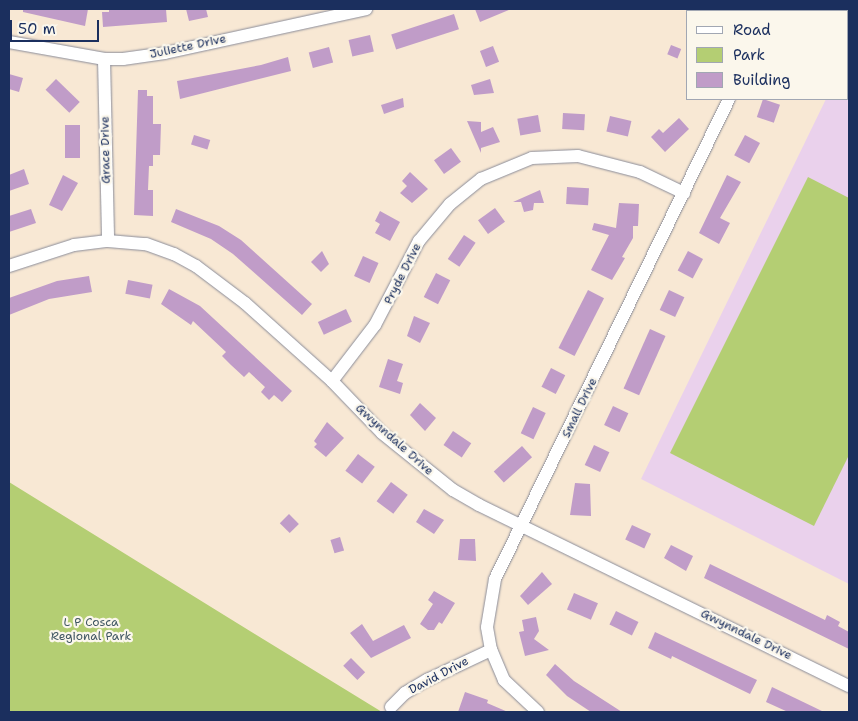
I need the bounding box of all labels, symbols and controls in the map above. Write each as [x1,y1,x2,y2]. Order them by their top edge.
scale bar [12,10,101,42]
legend [686,10,848,100]
text: 50 m [18,19,56,39]
text: Road [733,20,771,40]
street label: Juliette Drive [148,32,228,62]
text: Park [733,45,765,65]
text: Building [733,70,790,90]
street label: Grace Drive [98,116,114,184]
street label: Pryde Drive [381,241,425,307]
street label: Small Drive [559,376,601,440]
street label: Gwynndale Drive [352,401,436,479]
street label: Gwynndale Drive [698,607,794,663]
park label: L P Cosca Regional Park [51,616,131,644]
street label: David Drive [407,654,471,698]

